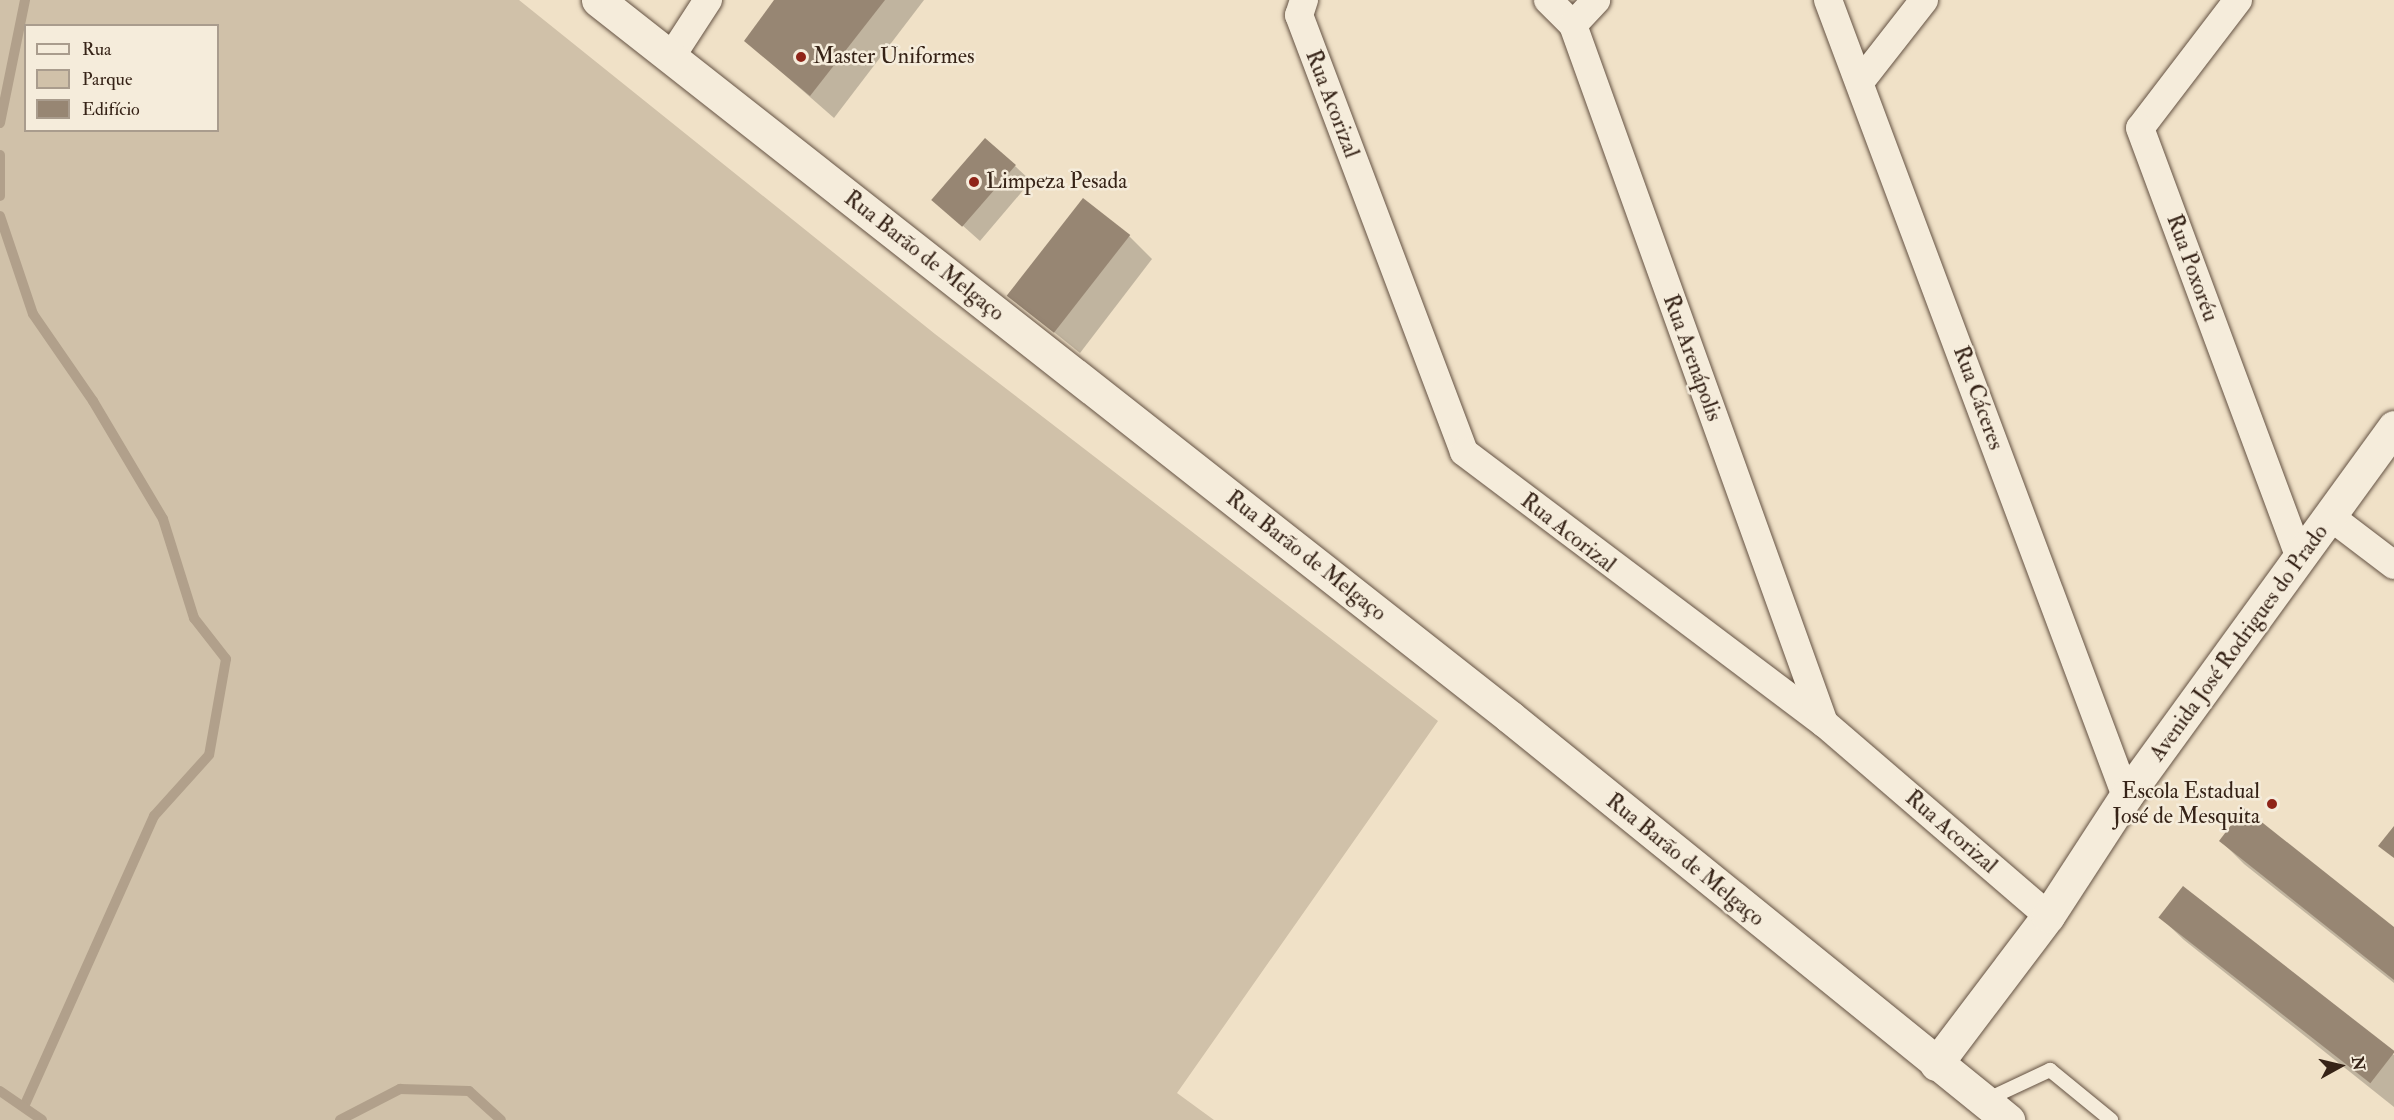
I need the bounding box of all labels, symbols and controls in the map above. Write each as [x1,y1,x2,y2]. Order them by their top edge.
legend [24,24,219,132]
text: Rua [82,38,111,61]
place label: Master Uniformes [813,44,975,70]
street label: Rua Acorizal [1299,46,1365,162]
marker: Master Uniformes [794,50,808,64]
text: Parque [82,68,132,91]
text: Edifício [82,98,140,121]
place label: Limpeza Pesada [986,169,1127,195]
marker: Limpeza Pesada [967,175,981,189]
street label: Rua Barão de Melgaço [839,185,1009,327]
street label: Rua Poxoréu [2160,211,2224,325]
street label: Rua Arenápolis [1657,291,1727,425]
street label: Rua Cáceres [1947,342,2009,454]
street label: Rua Barão de Melgaço [1221,485,1391,627]
street label: Rua Acorizal [1515,488,1621,578]
street label: Avenida José Rodrigues do Prado [2144,520,2334,766]
place label: Escola Estadual José de Mesquita [2112,778,2260,830]
street label: Rua Acorizal [1900,785,2002,879]
street label: Rua Barão de Melgaço [1600,788,1770,932]
marker: Escola Estadual José de Mesquita [2265,797,2279,811]
north arrow [2310,1036,2370,1096]
text: N [2347,1055,2369,1072]

